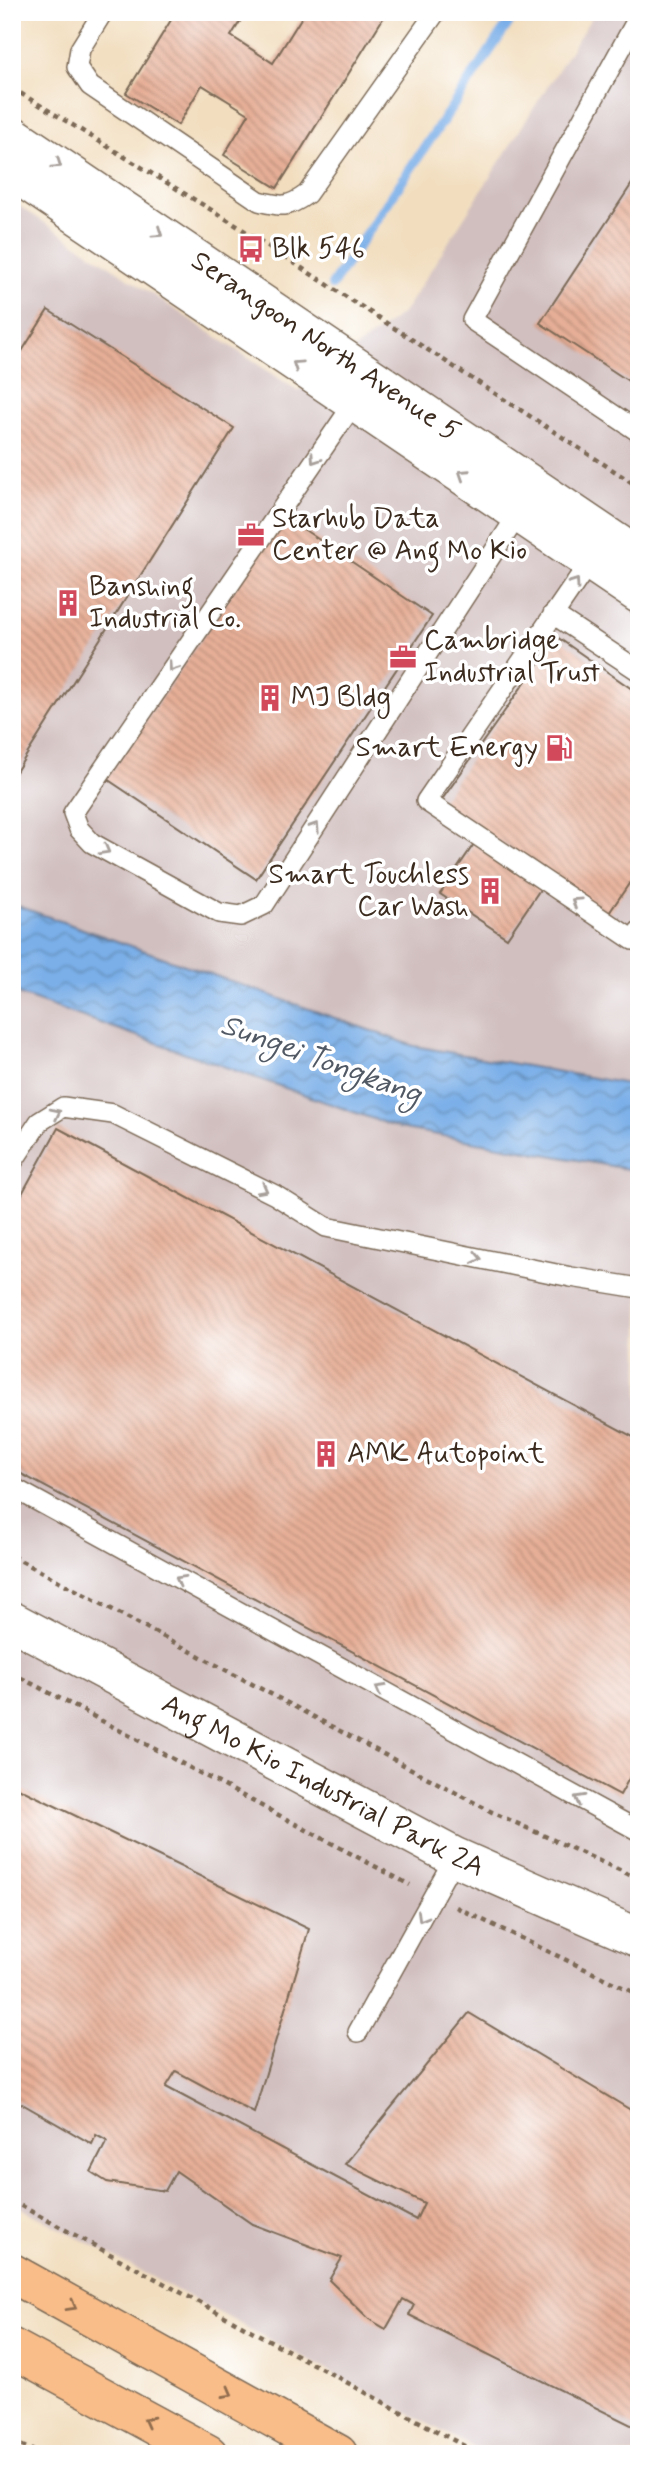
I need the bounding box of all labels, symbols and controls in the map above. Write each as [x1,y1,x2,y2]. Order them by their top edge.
one-way arrow [49,156,62,169]
one-way arrow [150,224,163,237]
place label: Blk 546 [272,231,365,268]
bus stop icon: Blk 546 [236,234,266,264]
street label: Serangoon North Avenue 5 [184,242,467,450]
one-way arrow [292,360,305,373]
one-way arrow [311,451,324,464]
one-way arrow [457,470,470,483]
place label: Starhub Data Center @ Ang Mo Kio [272,501,527,573]
office icon: Starhub Data Center @ Ang Mo Kio [236,520,266,550]
place label: Banshing Industrial Co. [89,569,241,638]
one-way arrow [567,578,579,591]
building icon: Banshing Industrial Co. [53,588,83,618]
place label: Cambridge Industrial Trust [424,623,601,692]
office icon: Cambridge Industrial Trust [388,642,418,672]
one-way arrow [169,659,181,672]
place label: MJ Bldg [291,680,391,719]
building icon: MJ Bldg [255,683,285,713]
place label: Smart Energy [355,730,538,767]
fuel station icon: Smart Energy [544,733,574,763]
one-way arrow [306,822,319,835]
one-way arrow [98,841,110,855]
place label: Smart Touchless Car Wash [269,857,469,926]
building icon: Smart Touchless Car Wash [475,876,505,906]
one-way arrow [571,898,584,910]
water label: Sungei Tongkang [214,1006,428,1118]
one-way arrow [48,1107,61,1121]
one-way arrow [256,1180,269,1194]
one-way arrow [471,1249,483,1264]
place label: AMK Autopoint [347,1436,545,1473]
building icon: AMK Autopoint [311,1439,341,1469]
one-way arrow [175,1574,187,1588]
one-way arrow [374,1684,387,1697]
street label: Ang Mo Kio Industrial Park 2A [155,1686,490,1886]
one-way arrow [574,1793,586,1807]
one-way arrow [417,1909,430,1922]
one-way arrow [64,2298,77,2311]
one-way arrow [220,2385,233,2398]
one-way arrow [142,2416,155,2429]

